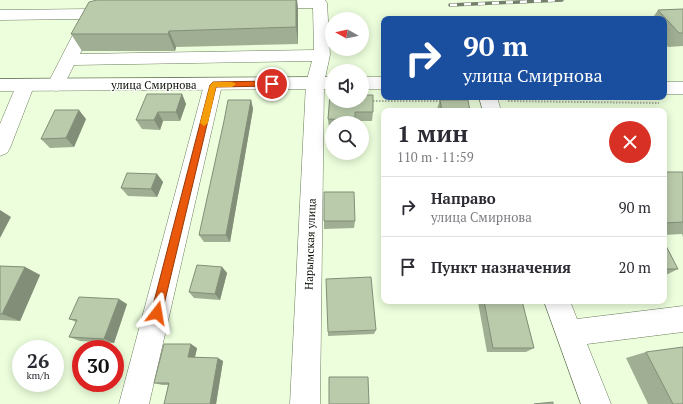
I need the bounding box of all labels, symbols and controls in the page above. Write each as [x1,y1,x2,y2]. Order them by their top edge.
north arrow [325,12,369,56]
map controls [325,12,369,160]
text: 90 m [463,27,528,64]
icon: right [397,32,449,84]
text: улица Смирнова [463,63,603,87]
button: sound [325,64,369,108]
pin [255,67,289,101]
icon: arrive [261,73,283,95]
street label: улица Смирнова [110,78,197,92]
button: search [325,116,369,160]
text: 1 мин [397,117,468,149]
button: close [609,121,651,163]
text: 110 m · 11:59 [397,148,474,166]
text: Направо [431,188,496,208]
icon: right [397,196,419,218]
text: 90 m [618,197,651,217]
street label: Нарымская улица [301,198,319,290]
text: улица Смирнова [431,208,532,226]
icon: arrive [397,256,419,278]
text: Пункт назначения [431,257,571,277]
text: 20 m [618,257,651,277]
position arrow [136,292,178,334]
speed limit sign: 30 [72,340,124,392]
text: 26 [27,347,49,374]
text: km/h [26,369,50,382]

